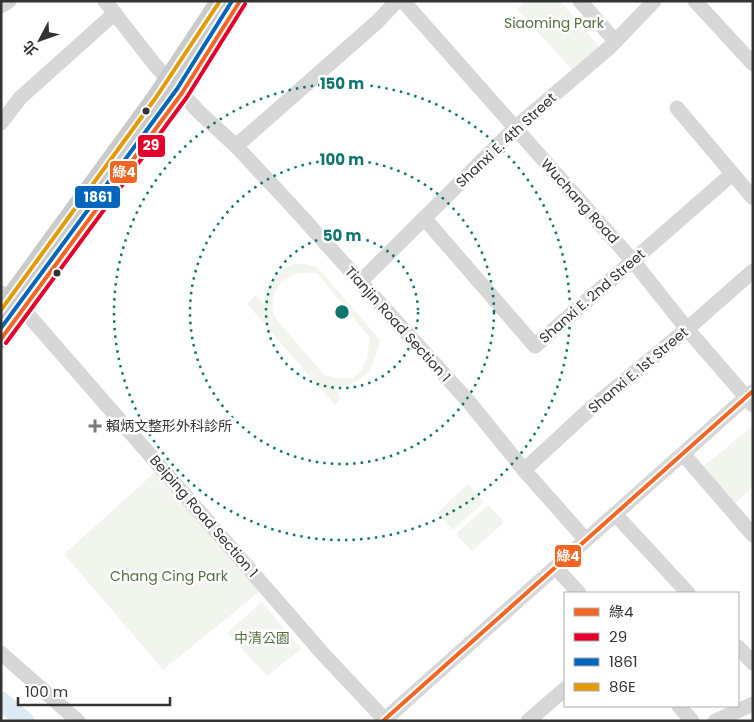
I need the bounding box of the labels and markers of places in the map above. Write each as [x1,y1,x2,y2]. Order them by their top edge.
unlabelled marker [141,106,151,116]
unlabelled marker [52,268,62,278]
centre of rings [333,303,351,321]
place label: 賴炳文整形外科診所 [106,416,232,436]
marker: 賴炳文整形外科診所 [88,419,102,433]

